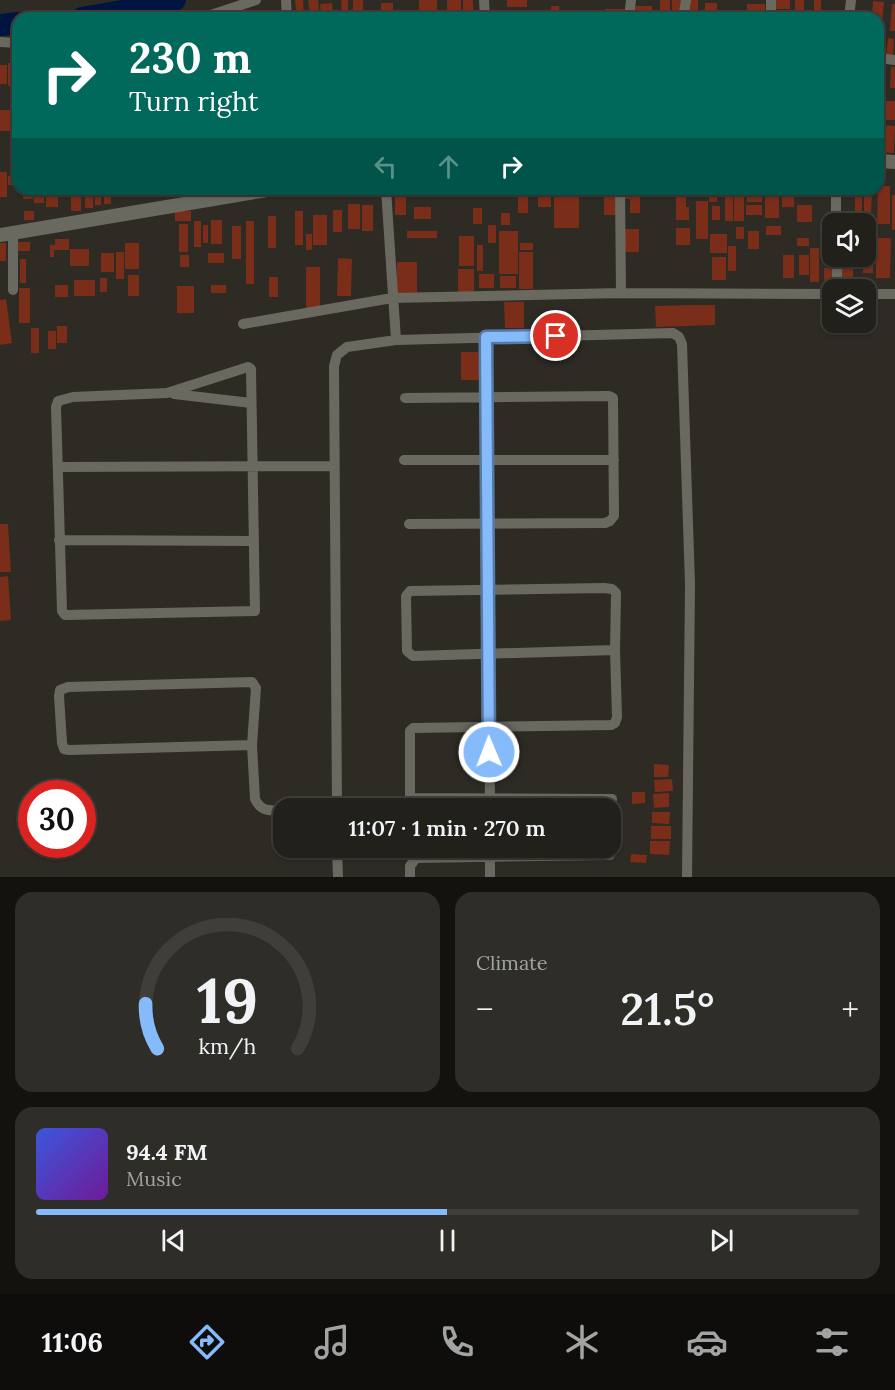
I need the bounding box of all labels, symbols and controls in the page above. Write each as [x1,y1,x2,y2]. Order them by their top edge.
text: 230 m [129,31,251,85]
icon: right [30,36,108,114]
text: Turn right [129,84,258,118]
icon: left [369,150,402,183]
icon: ahead [432,150,465,183]
icon: right [495,150,528,183]
map controls [822,213,876,333]
button: sound [822,213,876,267]
button: layers [822,279,876,333]
pin [530,310,581,361]
icon: arrive [539,319,572,352]
position arrow [457,720,521,784]
speed limit sign: 30 [18,780,96,858]
text: 11:07 · 1 min · 270 m [348,814,546,842]
text: Climate [476,950,548,975]
text: 19 [197,960,258,1040]
text: 21.5° [620,980,715,1037]
text: − [476,988,494,1030]
text: + [842,988,859,1030]
text: km/h [199,1032,257,1060]
text: 94.4 FM [126,1138,208,1166]
text: Music [126,1166,182,1191]
icon: previous [157,1224,190,1257]
icon: pause [431,1224,464,1257]
icon: next [705,1224,738,1257]
icon: directions [186,1321,228,1363]
icon: music [311,1321,353,1363]
icon: phone [436,1321,478,1363]
icon: climate [561,1321,603,1363]
icon: car [686,1321,728,1363]
icon: filters [811,1321,853,1363]
text: 11:06 [42,1325,103,1359]

